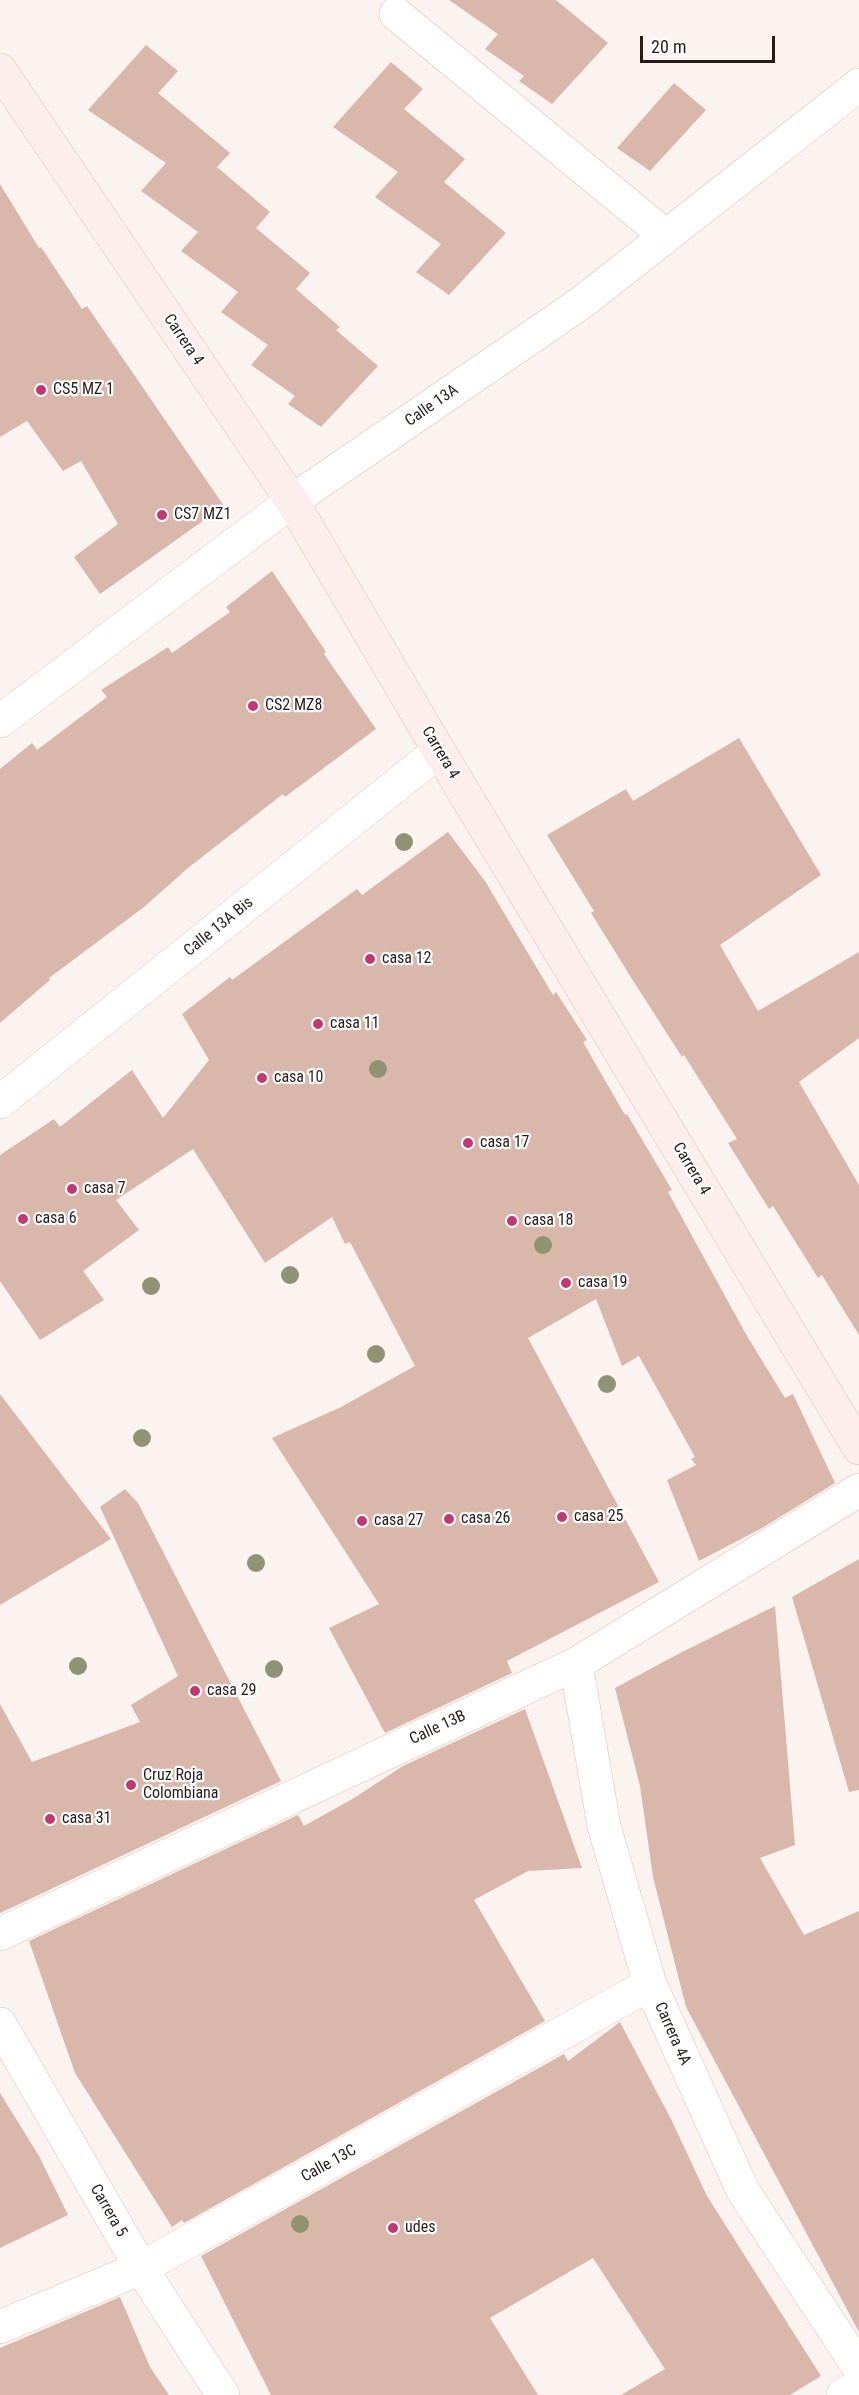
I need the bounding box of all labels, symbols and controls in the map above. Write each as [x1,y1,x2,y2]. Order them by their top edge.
scale bar [643,24,778,62]
text: 20 m [651,36,686,57]
street label: Carrera 4 [159,311,207,369]
place label: CS5 MZ 1 [53,380,114,400]
street label: Calle 13A [402,381,462,431]
marker: CS5 MZ 1 [34,383,48,397]
place label: CS7 MZ1 [174,505,231,525]
marker: CS7 MZ1 [155,508,169,522]
place label: CS2 MZ8 [265,696,322,716]
marker: CS2 MZ8 [246,699,260,713]
street label: Carrera 4 [417,723,463,783]
street label: Calle 13A Bis [180,893,258,961]
place label: casa 12 [382,949,431,969]
marker: casa 12 [363,952,377,966]
place label: casa 11 [330,1014,379,1034]
marker: casa 11 [311,1017,325,1031]
place label: casa 10 [274,1068,323,1088]
marker: casa 10 [255,1071,269,1085]
place label: casa 17 [480,1133,529,1153]
marker: casa 17 [461,1136,475,1150]
street label: Carrera 4 [668,1139,714,1199]
place label: casa 7 [84,1179,126,1199]
marker: casa 7 [65,1182,79,1196]
place label: casa 6 [35,1209,77,1229]
place label: casa 18 [524,1211,573,1231]
marker: casa 6 [16,1212,30,1226]
marker: casa 18 [505,1214,519,1228]
place label: casa 19 [578,1273,627,1293]
marker: casa 19 [559,1276,573,1290]
place label: casa 25 [574,1507,623,1527]
place label: casa 26 [461,1509,510,1529]
marker: casa 25 [555,1510,569,1524]
place label: casa 27 [374,1511,423,1531]
marker: casa 26 [442,1512,456,1526]
marker: casa 27 [355,1514,369,1528]
place label: casa 29 [207,1681,256,1701]
marker: casa 29 [188,1684,202,1698]
street label: Calle 13B [407,1707,469,1749]
place label: Cruz Roja Colombiana [143,1766,218,1804]
marker: Cruz Roja Colombiana [124,1778,138,1792]
place label: casa 31 [62,1809,111,1829]
marker: casa 31 [43,1812,57,1826]
street label: Carrera 4A [650,2000,694,2068]
street label: Calle 13C [298,2141,360,2187]
street label: Carrera 5 [85,2181,131,2241]
place label: udes [405,2218,435,2238]
marker: udes [386,2221,400,2235]

